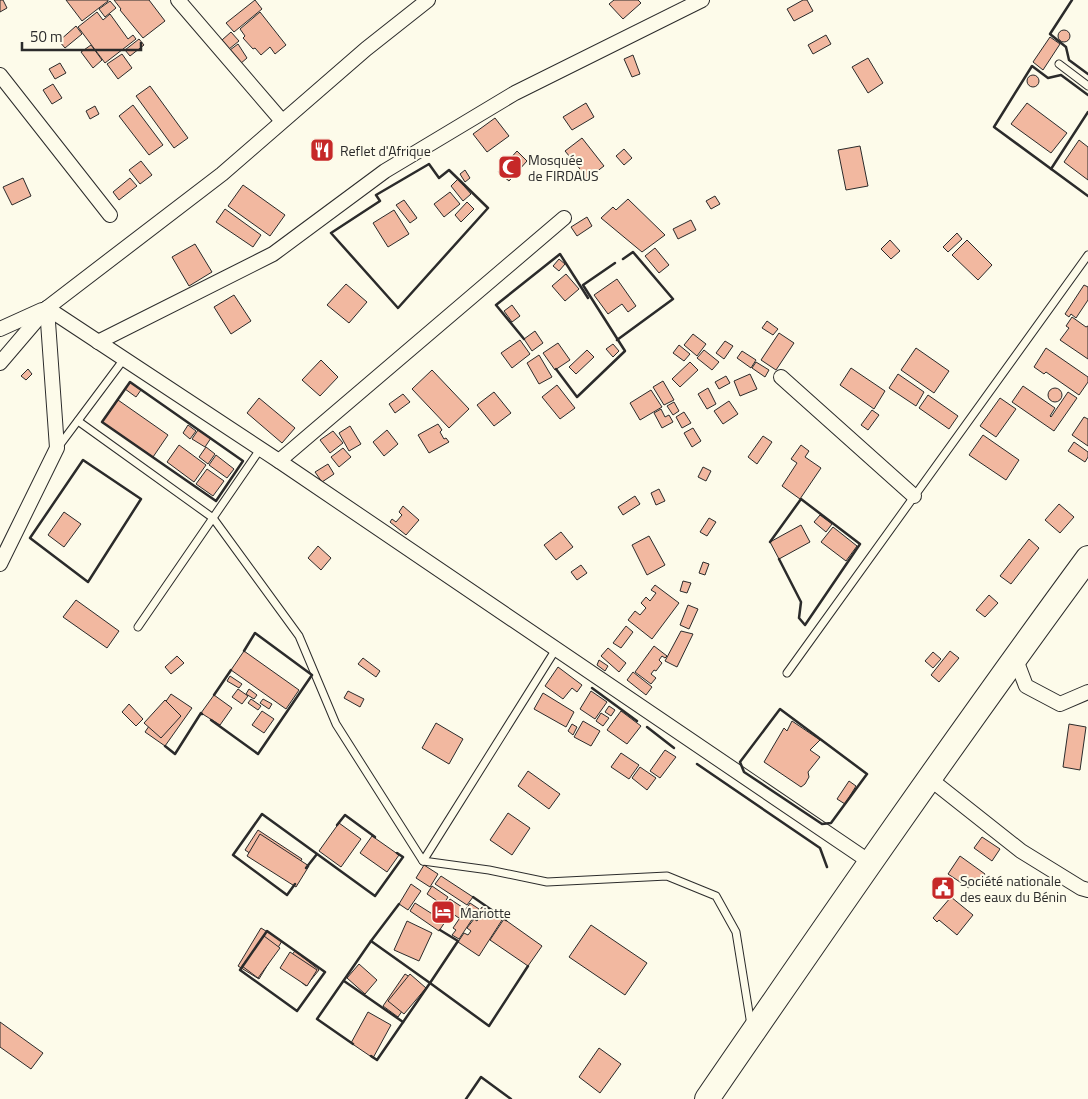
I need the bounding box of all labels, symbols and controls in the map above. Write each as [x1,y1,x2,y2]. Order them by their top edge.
scale bar [22,20,141,52]
text: 50 m [30,25,63,48]
restaurant icon: Reflet d'Afrique [309,137,335,163]
place label: Reflet d'Afrique [340,140,431,161]
place label: Mosquée de FIRDAUS [528,149,599,186]
mosque icon: Mosquée de FIRDAUS [497,154,523,180]
place label: Société nationale des eaux du Bénin [960,870,1067,907]
public building icon: Société nationale des eaux du Bénin [930,875,956,901]
hotel icon: Mariotte [430,899,456,925]
place label: Mariotte [460,902,511,923]

